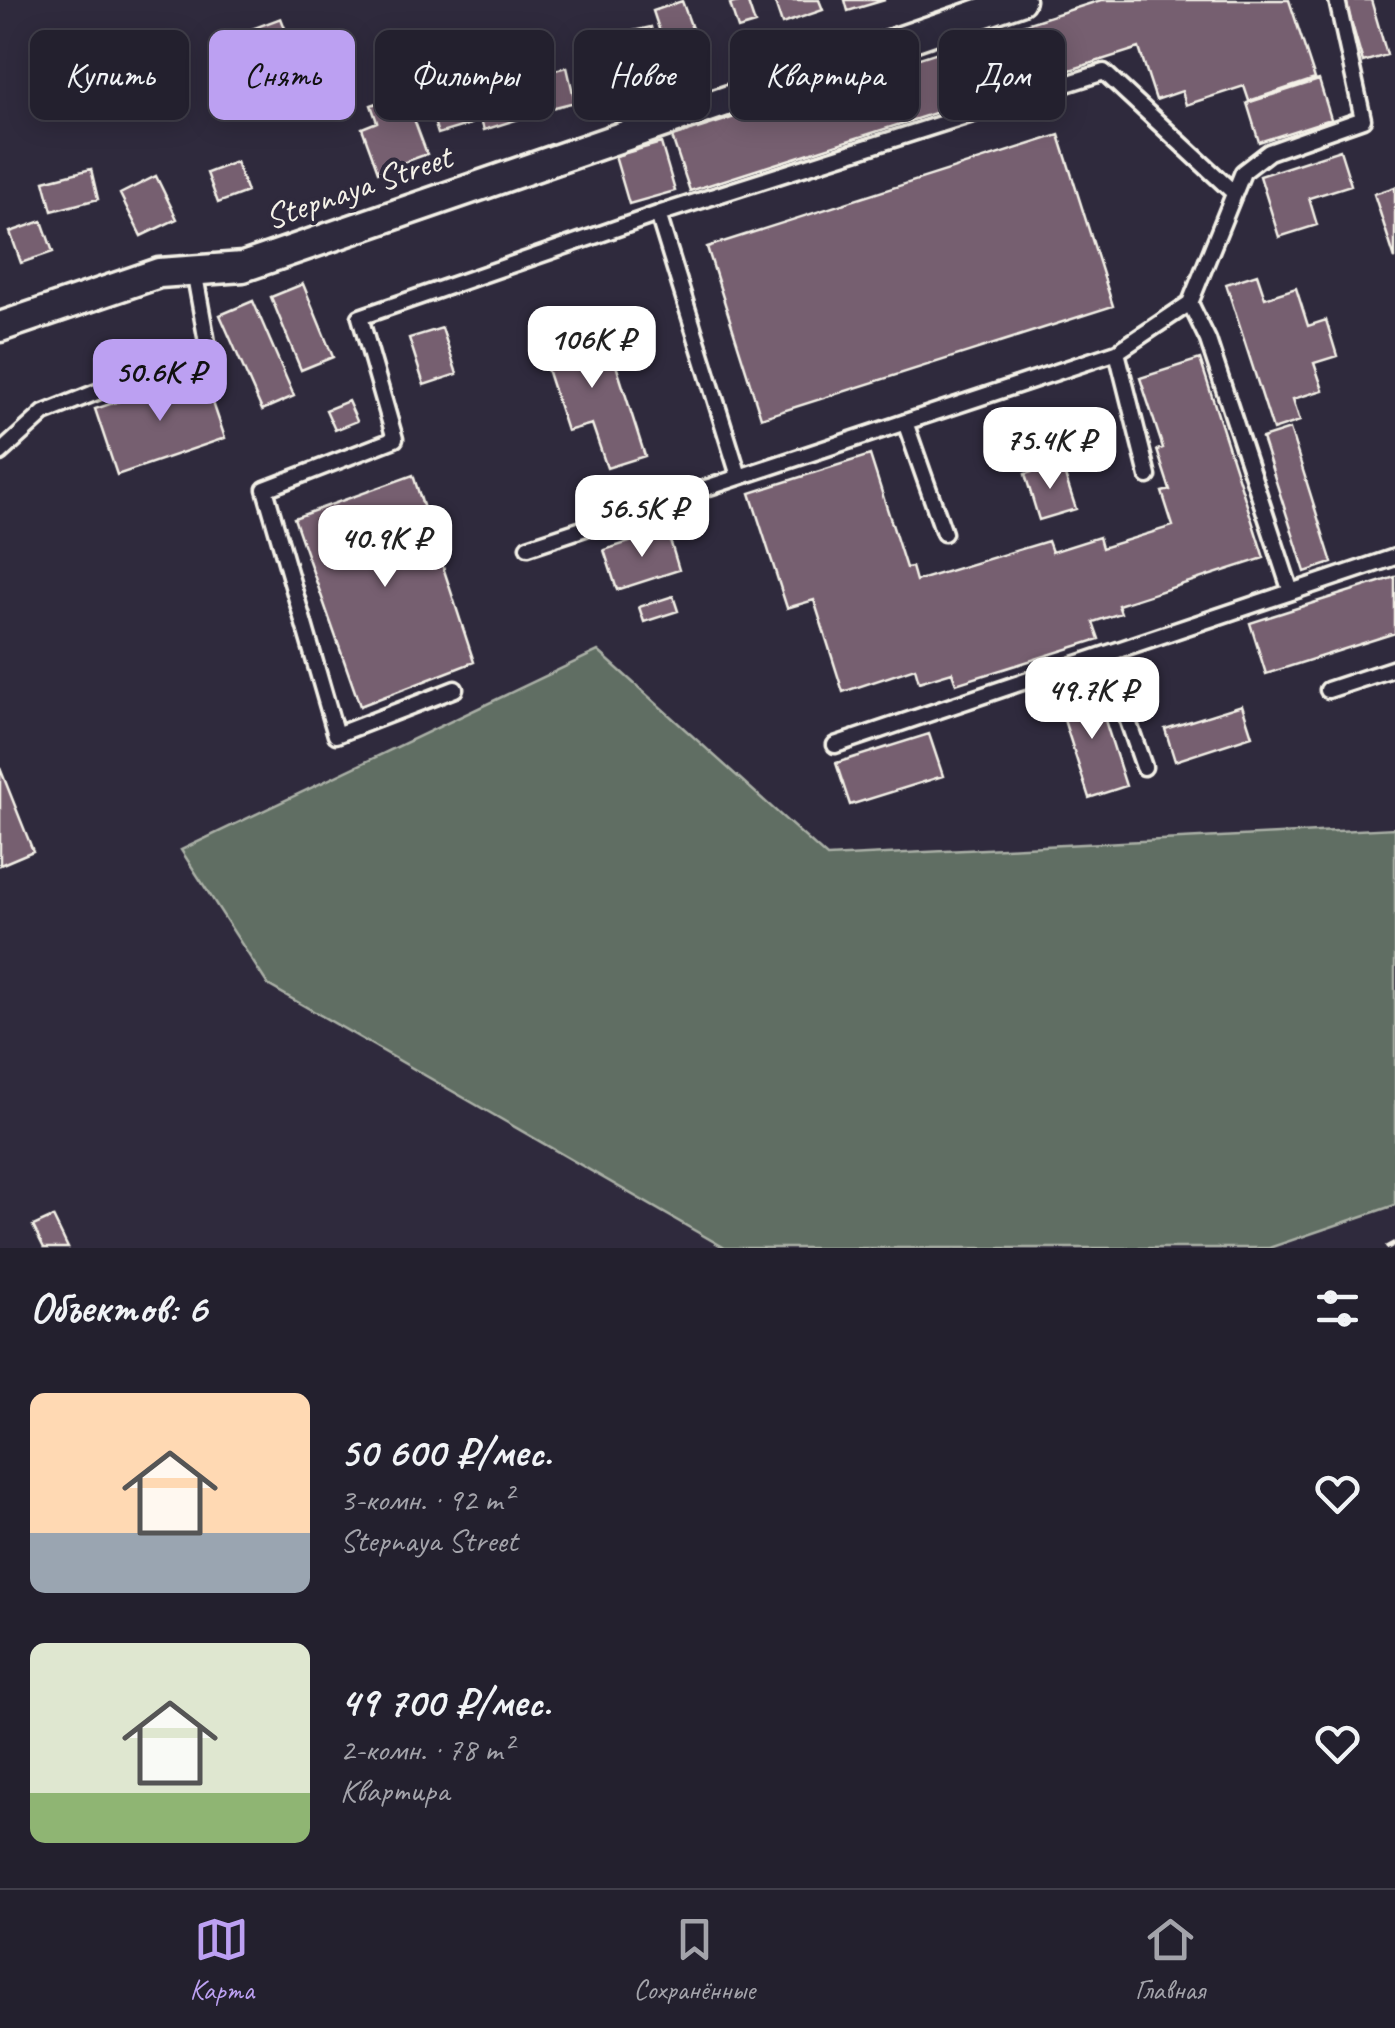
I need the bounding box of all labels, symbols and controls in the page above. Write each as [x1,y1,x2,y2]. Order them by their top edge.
chip: Купить [30,30,189,120]
chip: Снять [209,30,355,120]
chip: Фильтры [375,30,554,120]
chip: Новое [574,30,710,120]
chip: Квартира [730,30,919,120]
chip: Дом [939,30,1065,120]
street label: Stepnaya Street [259,133,460,240]
pin: 106K ₽ [511,306,673,391]
text: 106K ₽ [550,318,634,359]
pin: 50.6K ₽ [68,339,252,424]
text: 50.6K ₽ [115,351,205,392]
pin: 75.4K ₽ [958,407,1142,492]
text: 75.4K ₽ [1005,419,1095,460]
pin: 56.5K ₽ [550,475,734,560]
text: 56.5K ₽ [597,487,687,528]
pin: 40.9K ₽ [293,505,477,590]
text: 40.9K ₽ [340,517,430,558]
pin: 49.7K ₽ [1000,657,1184,742]
text: 49.7K ₽ [1047,669,1137,710]
icon: filters [1310,1281,1365,1336]
text: Объектов: 6 [30,1282,207,1335]
text: 50 600 ₽/мес. [340,1426,552,1479]
icon: home [110,1433,230,1553]
icon: heart [1310,1466,1365,1521]
text: 3-комн. · 92 m² [340,1479,512,1520]
text: Stepnaya Street [340,1520,517,1561]
text: 49 700 ₽/мес. [340,1676,551,1729]
icon: home [110,1683,230,1803]
icon: heart [1310,1716,1365,1771]
text: 2-комн. · 78 m² [340,1729,512,1770]
text: Квартира [340,1770,449,1811]
tab: Карта [190,1912,254,2007]
tab: Сохранённые [634,1912,755,2007]
tab: Главная [1135,1912,1205,2007]

